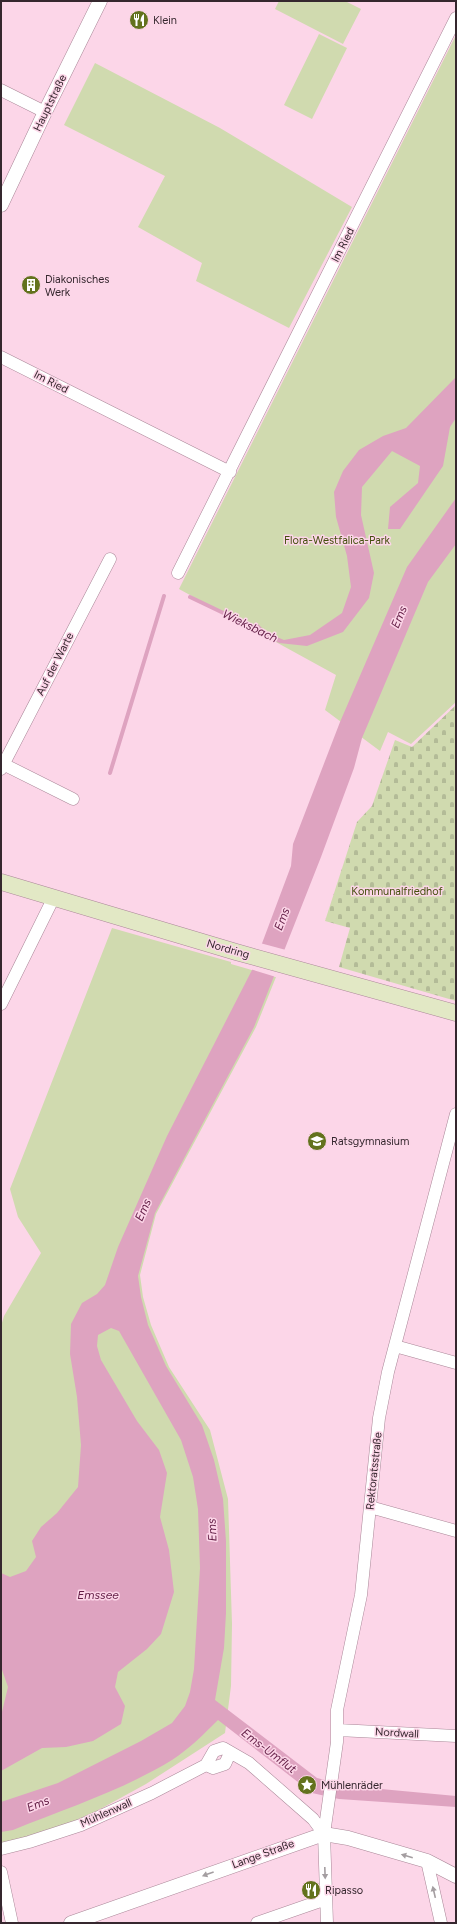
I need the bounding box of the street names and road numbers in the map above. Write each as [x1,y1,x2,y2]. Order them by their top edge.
street label: Hauptstraße [31,73,69,133]
street label: Im Ried [329,226,357,264]
street label: Im Ried [32,368,70,396]
street label: Auf der Warte [34,630,76,698]
street label: Nordring [205,937,251,961]
street label: Rektoratsstraße [363,1431,385,1511]
street label: Nordwall [375,1725,419,1741]
street label: Mühlenwall [78,1796,134,1830]
street label: Lange Straße [230,1837,296,1871]

